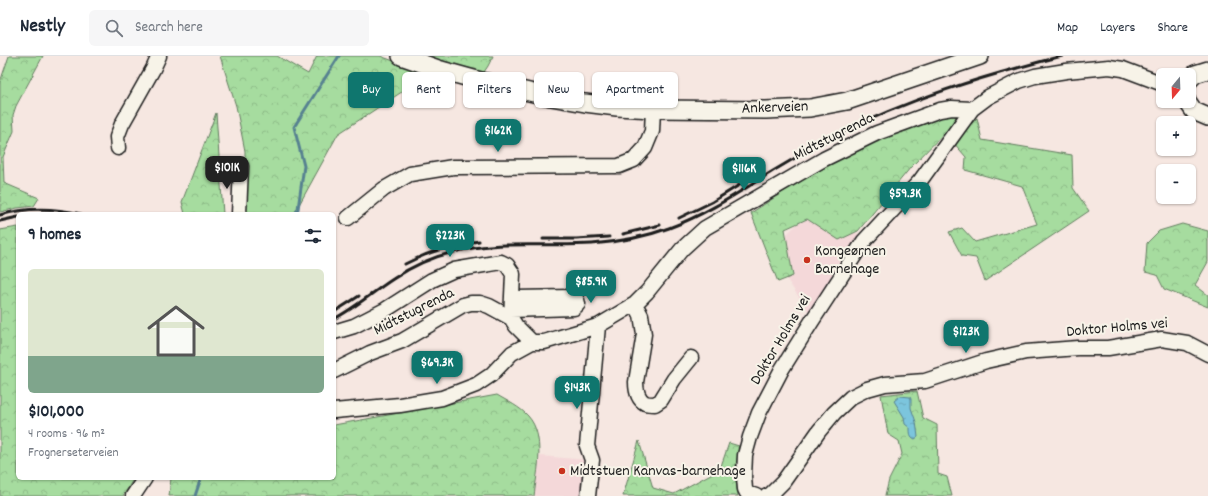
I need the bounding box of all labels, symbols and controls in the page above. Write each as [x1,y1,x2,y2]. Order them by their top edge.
search box [89,10,369,46]
text: Nestly [20,14,65,41]
icon: search [103,17,125,39]
text: Search here [135,17,203,39]
text: Map [1057,18,1078,38]
text: Layers [1100,18,1135,38]
text: Share [1157,18,1188,38]
north arrow [1156,68,1196,108]
map controls [1156,68,1196,204]
chip: Buy [348,72,394,108]
chip: Rent [402,72,455,108]
chip: Filters [463,72,526,108]
chip: New [534,72,584,108]
chip: Apartment [592,72,678,108]
street label: Ankerveien [741,95,809,121]
street label: Midtstugrenda [790,107,879,167]
button: + [1156,116,1196,156]
pin: $162K [470,119,526,153]
text: $162K [484,122,512,141]
pin: $101K [199,156,255,190]
pin: $116K [716,157,772,191]
text: $101K [214,159,240,178]
text: $116K [732,160,756,179]
button: − [1156,164,1196,204]
pin: $59.3K [872,182,938,216]
text: $59.3K [889,185,921,204]
text: 9 homes [28,224,81,248]
pin: $223K [422,224,478,258]
icon: filters [302,225,324,247]
text: $223K [435,227,465,246]
place label: Kongeørnen Barnehage [815,240,886,281]
marker: Kongeørnen Barnehage [802,255,812,265]
pin: $85.9K [558,270,624,304]
text: $85.9K [575,273,607,292]
street label: Midtstugrenda [370,282,459,342]
street label: Doktor Holms vei [745,290,817,390]
icon: home [140,295,212,367]
street label: Doktor Holms vei [1065,312,1169,344]
pin: $123K [938,320,994,354]
text: $123K [953,323,979,342]
pin: $69.3K [404,351,470,385]
text: $69.3K [421,354,453,373]
pin: $143K [549,376,605,410]
text: $143K [564,379,590,398]
text: $101,000 [28,401,84,425]
text: 4 rooms · 96 m² [28,425,105,444]
text: Frognerseterveien [28,444,118,463]
place label: Midtstuen Kanvas-barnehage [570,460,746,483]
marker: Midtstuen Kanvas-barnehage [557,466,567,476]

